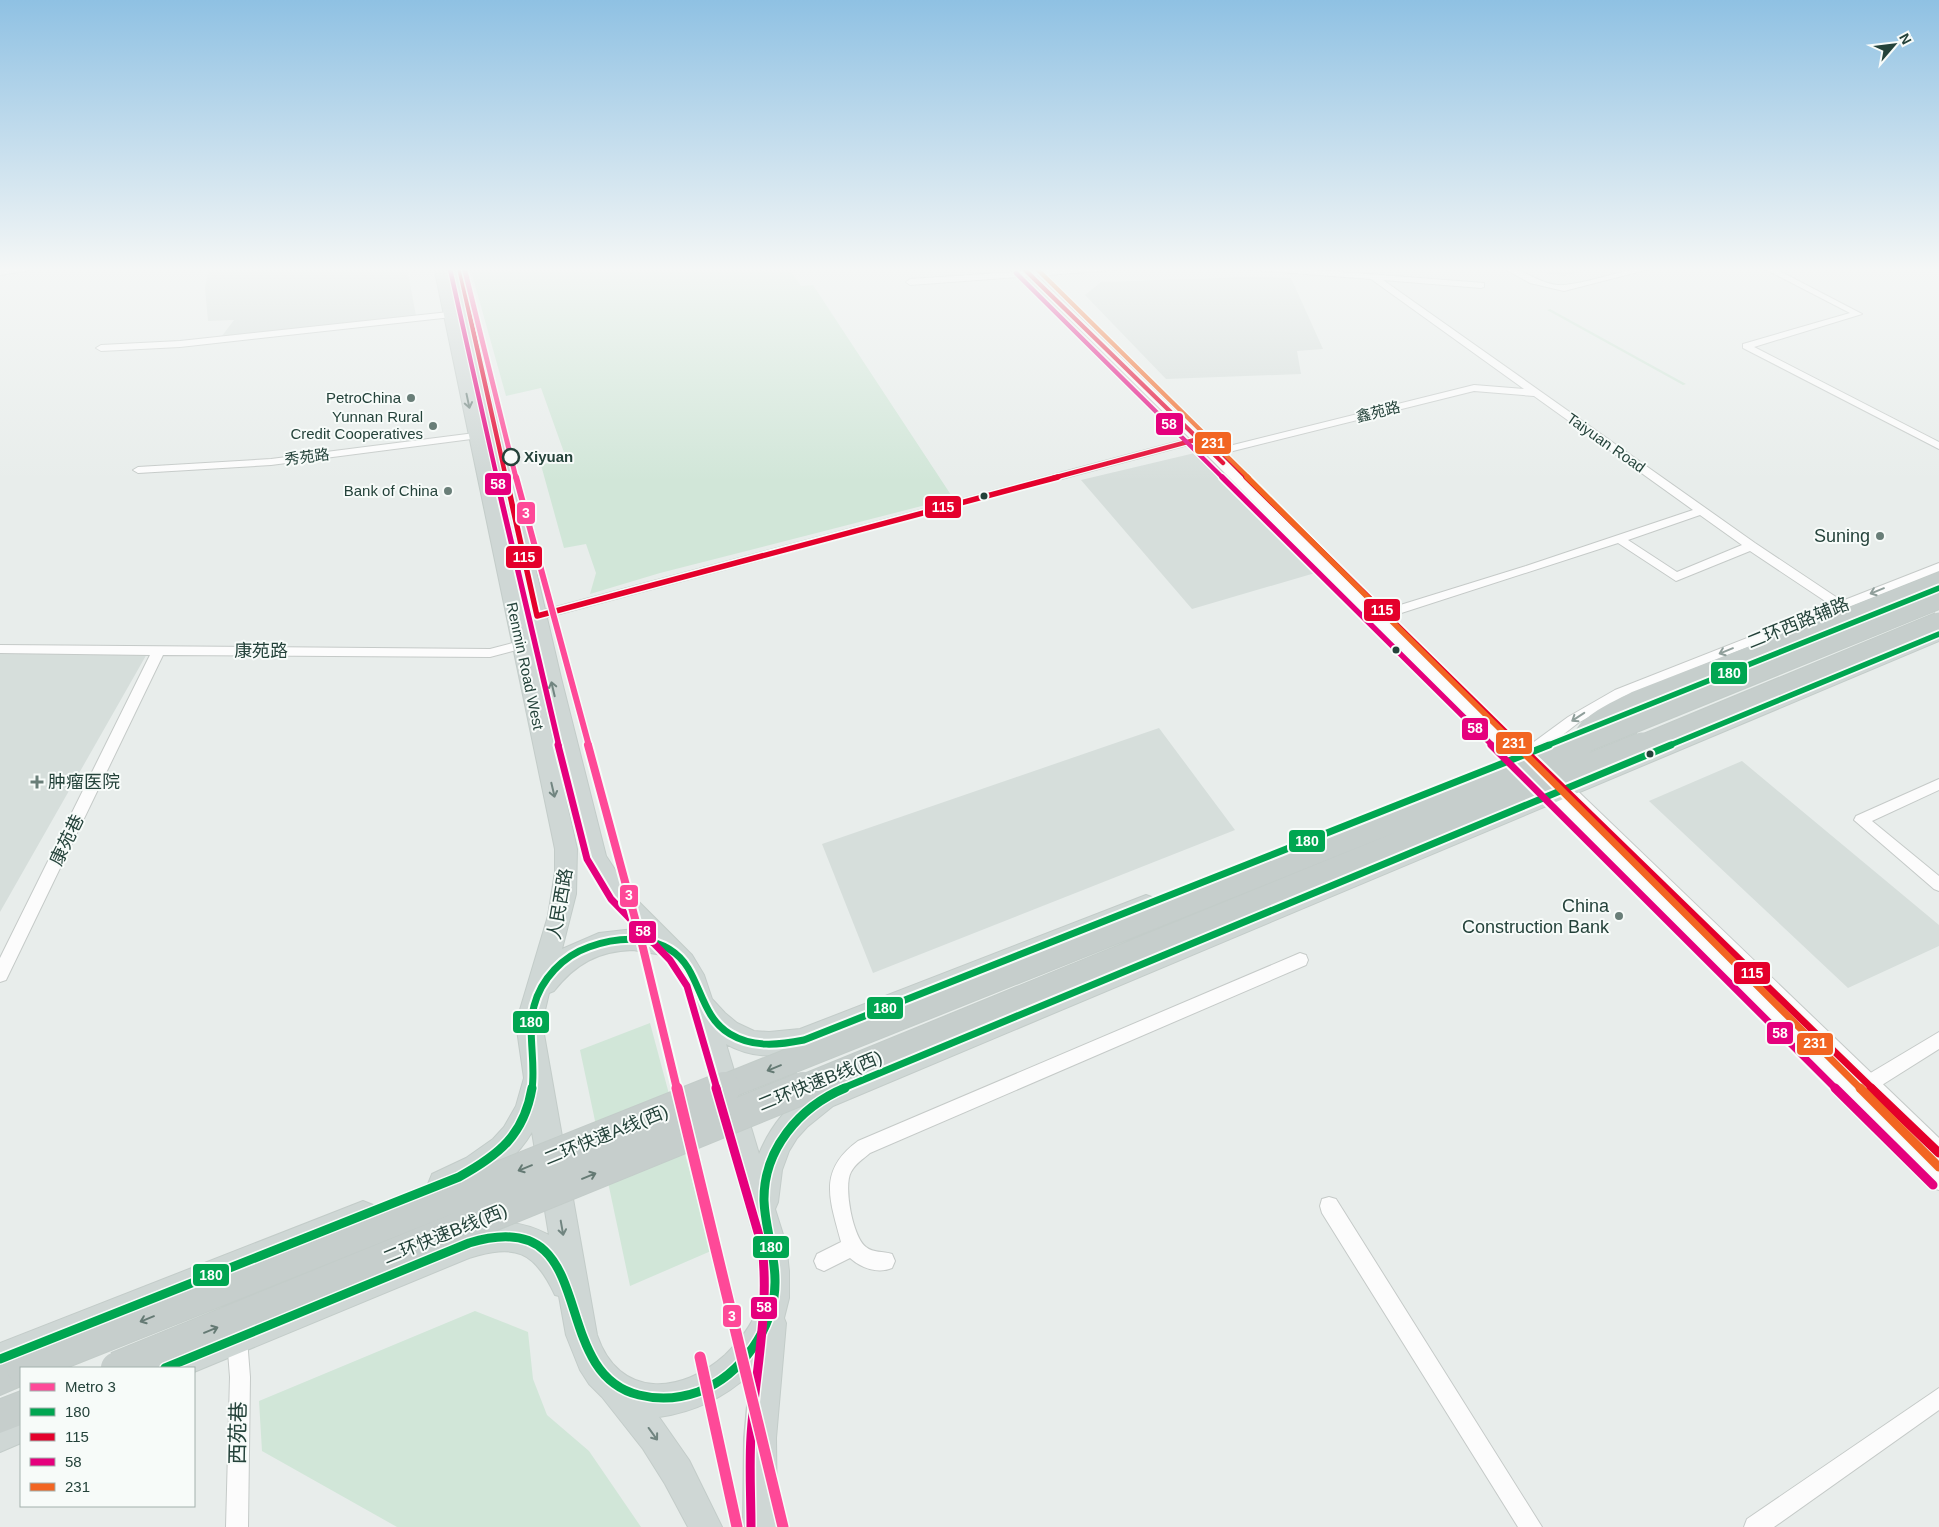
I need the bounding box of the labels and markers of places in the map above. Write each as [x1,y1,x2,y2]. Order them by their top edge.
place label: PetroChina [326,389,402,406]
marker: PetroChina [405,392,417,404]
place label: Yunnan Rural Credit Cooperatives [290,408,423,442]
marker: Yunnan Rural Credit Cooperatives [427,420,439,432]
marker: Xiyuan [502,448,520,466]
place label: Xiyuan [524,448,573,465]
place label: Bank of China [344,482,439,499]
marker: Bank of China [442,485,454,497]
unlabelled marker [979,491,989,501]
place label: Suning [1814,526,1870,546]
marker: Suning [1874,530,1886,542]
unlabelled marker [1391,645,1401,655]
unlabelled marker [1645,749,1655,759]
place label: 肿瘤医院 [48,772,120,792]
marker: 肿瘤医院 [30,775,44,789]
place label: China Construction Bank [1462,896,1610,937]
marker: China Construction Bank [1613,910,1625,922]

